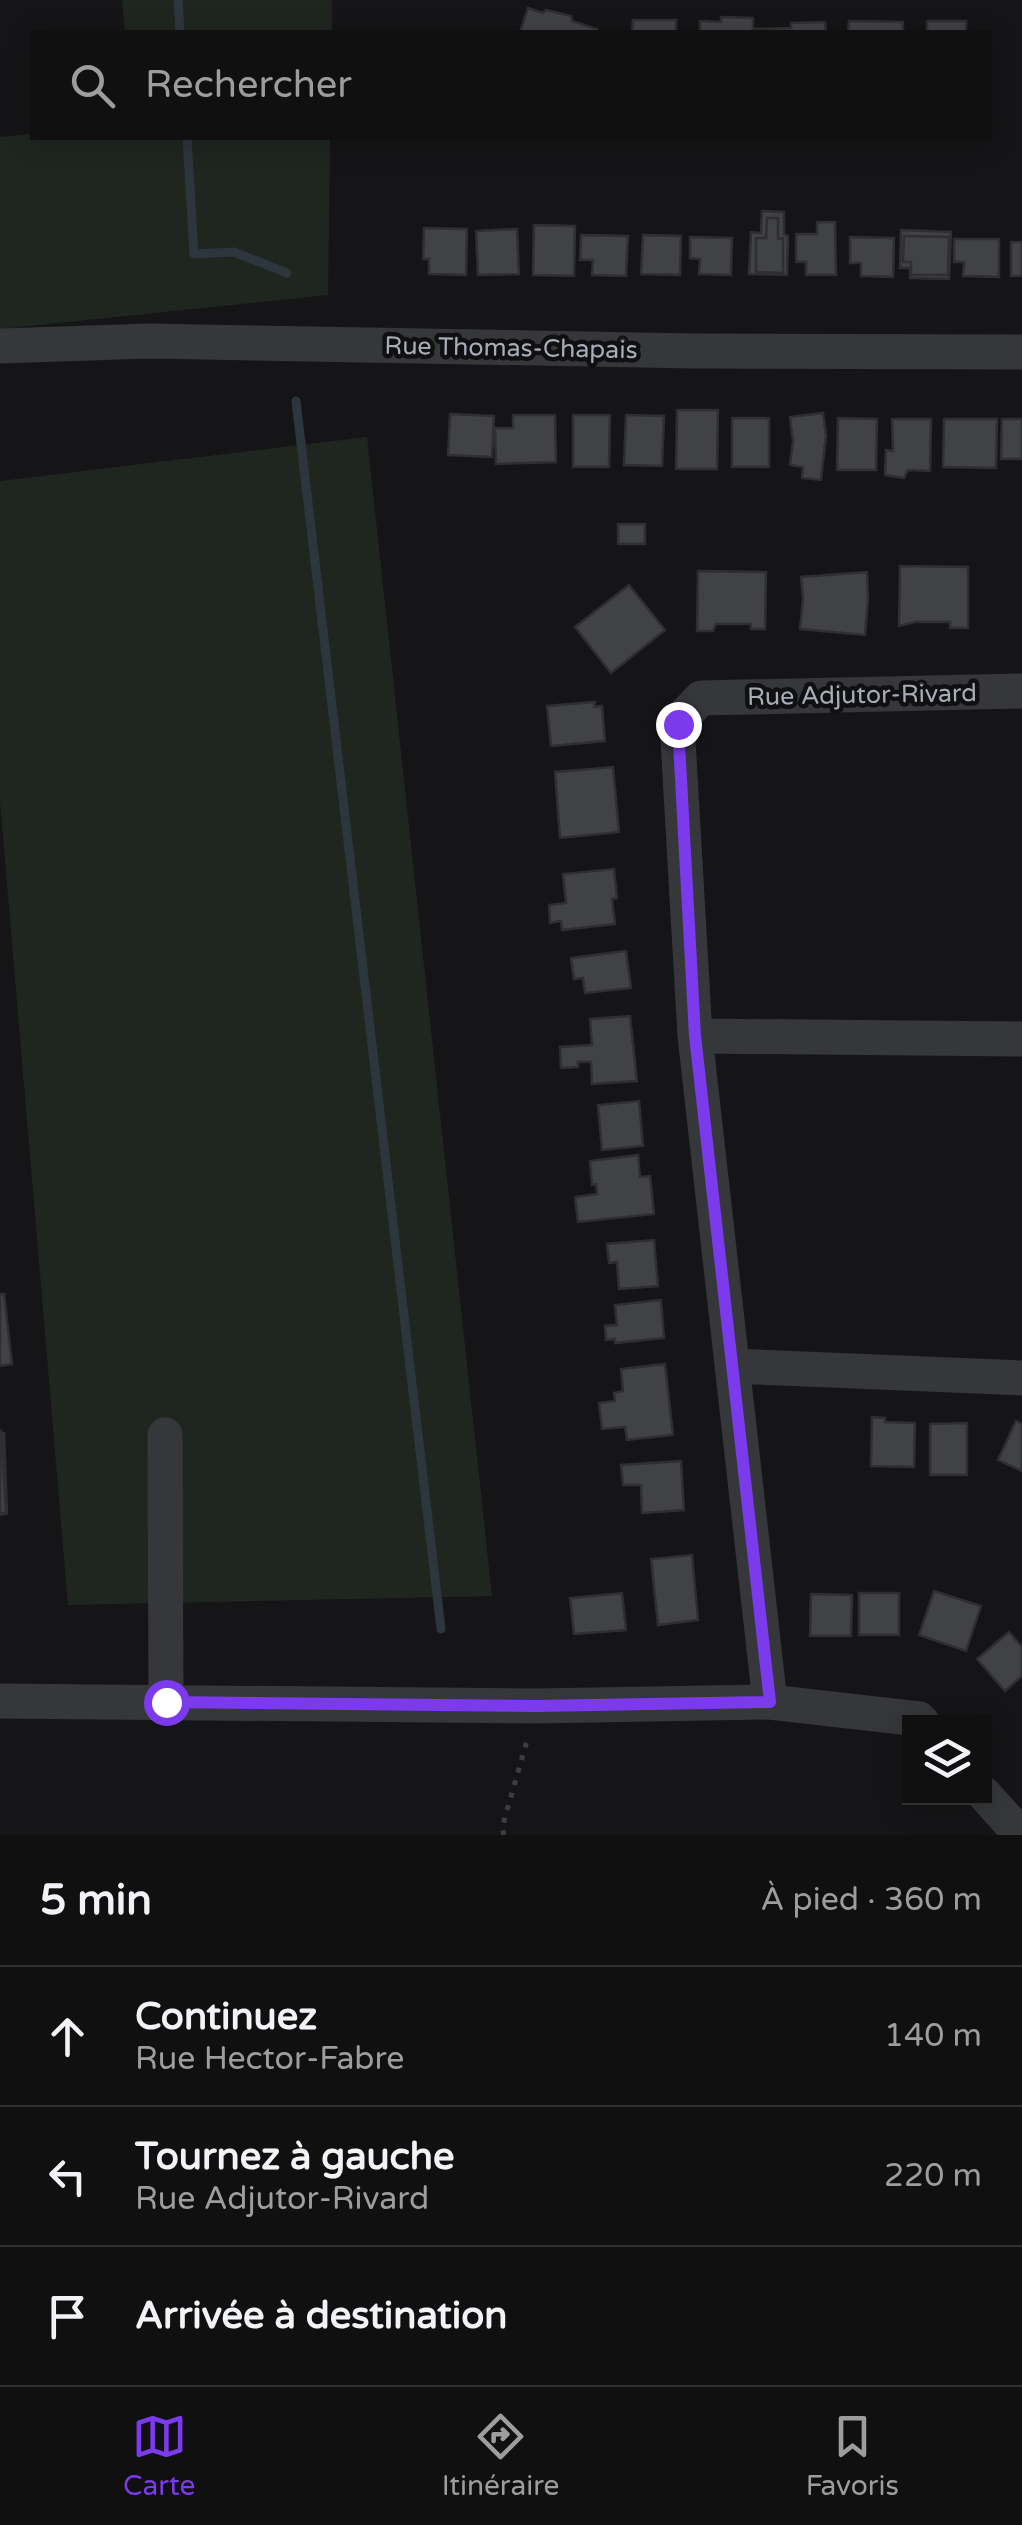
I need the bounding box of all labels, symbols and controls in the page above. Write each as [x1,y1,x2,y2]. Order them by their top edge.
search box [30,30,992,140]
icon: search [65,58,120,113]
text: Rechercher [145,62,352,108]
street label: Rue Thomas-Chapais [384,331,638,365]
street label: Rue Adjutor-Rivard [747,678,977,712]
route end [656,702,702,748]
route start [144,1680,190,1726]
map controls [902,1715,992,1805]
button: layers [902,1715,992,1805]
text: 5 min [40,1875,152,1926]
text: À pied · 360 m [760,1881,982,1919]
text: Continuez [135,1994,317,2040]
icon: ahead [40,2009,95,2064]
text: 140 m [884,2017,982,2055]
text: Rue Hector-Fabre [135,2040,404,2078]
text: Tournez à gauche [135,2134,454,2180]
icon: left [40,2149,95,2204]
text: 220 m [884,2157,982,2195]
text: Rue Adjutor-Rivard [135,2180,429,2218]
icon: arrive [40,2289,95,2344]
text: Arrivée à destination [135,2293,508,2339]
tab: Carte [123,2409,195,2503]
tab: Itinéraire [442,2409,559,2503]
tab: Favoris [806,2409,899,2503]

